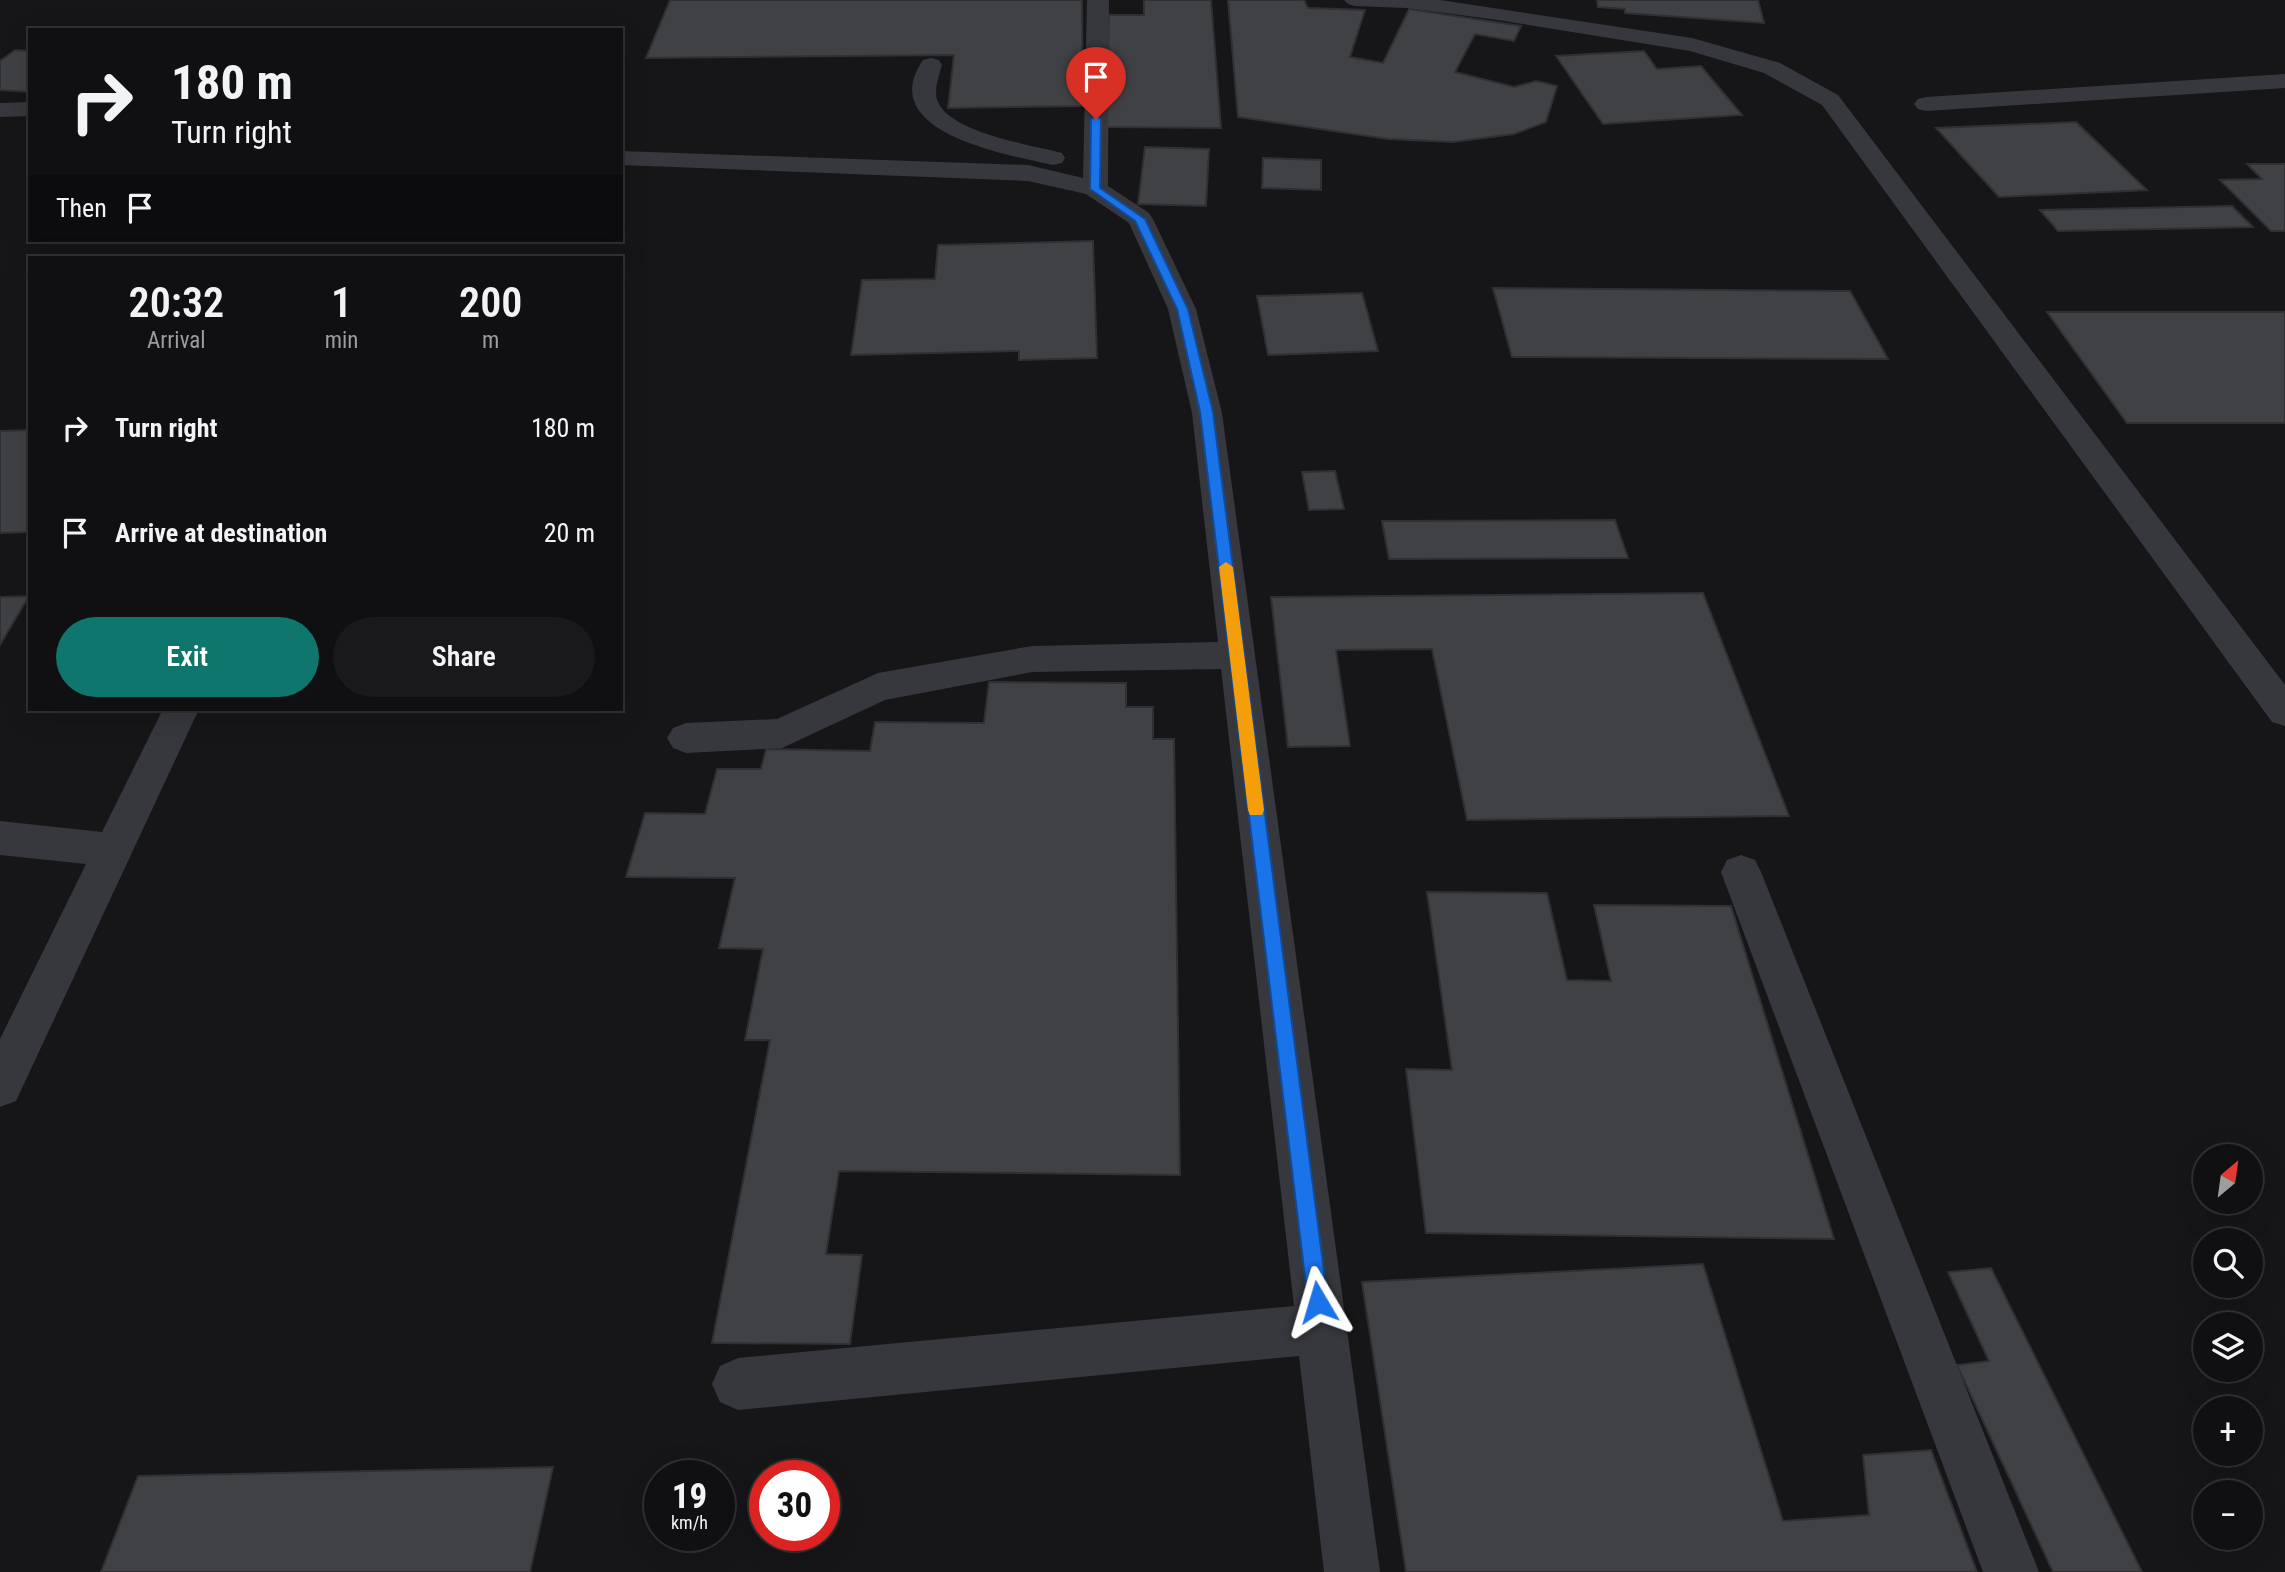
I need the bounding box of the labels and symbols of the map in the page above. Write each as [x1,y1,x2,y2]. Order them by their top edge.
pin [1066,47,1126,119]
north arrow [2193,1144,2263,1214]
position arrow [1281,1265,1355,1339]
speed limit sign: 30 [749,1460,840,1551]

